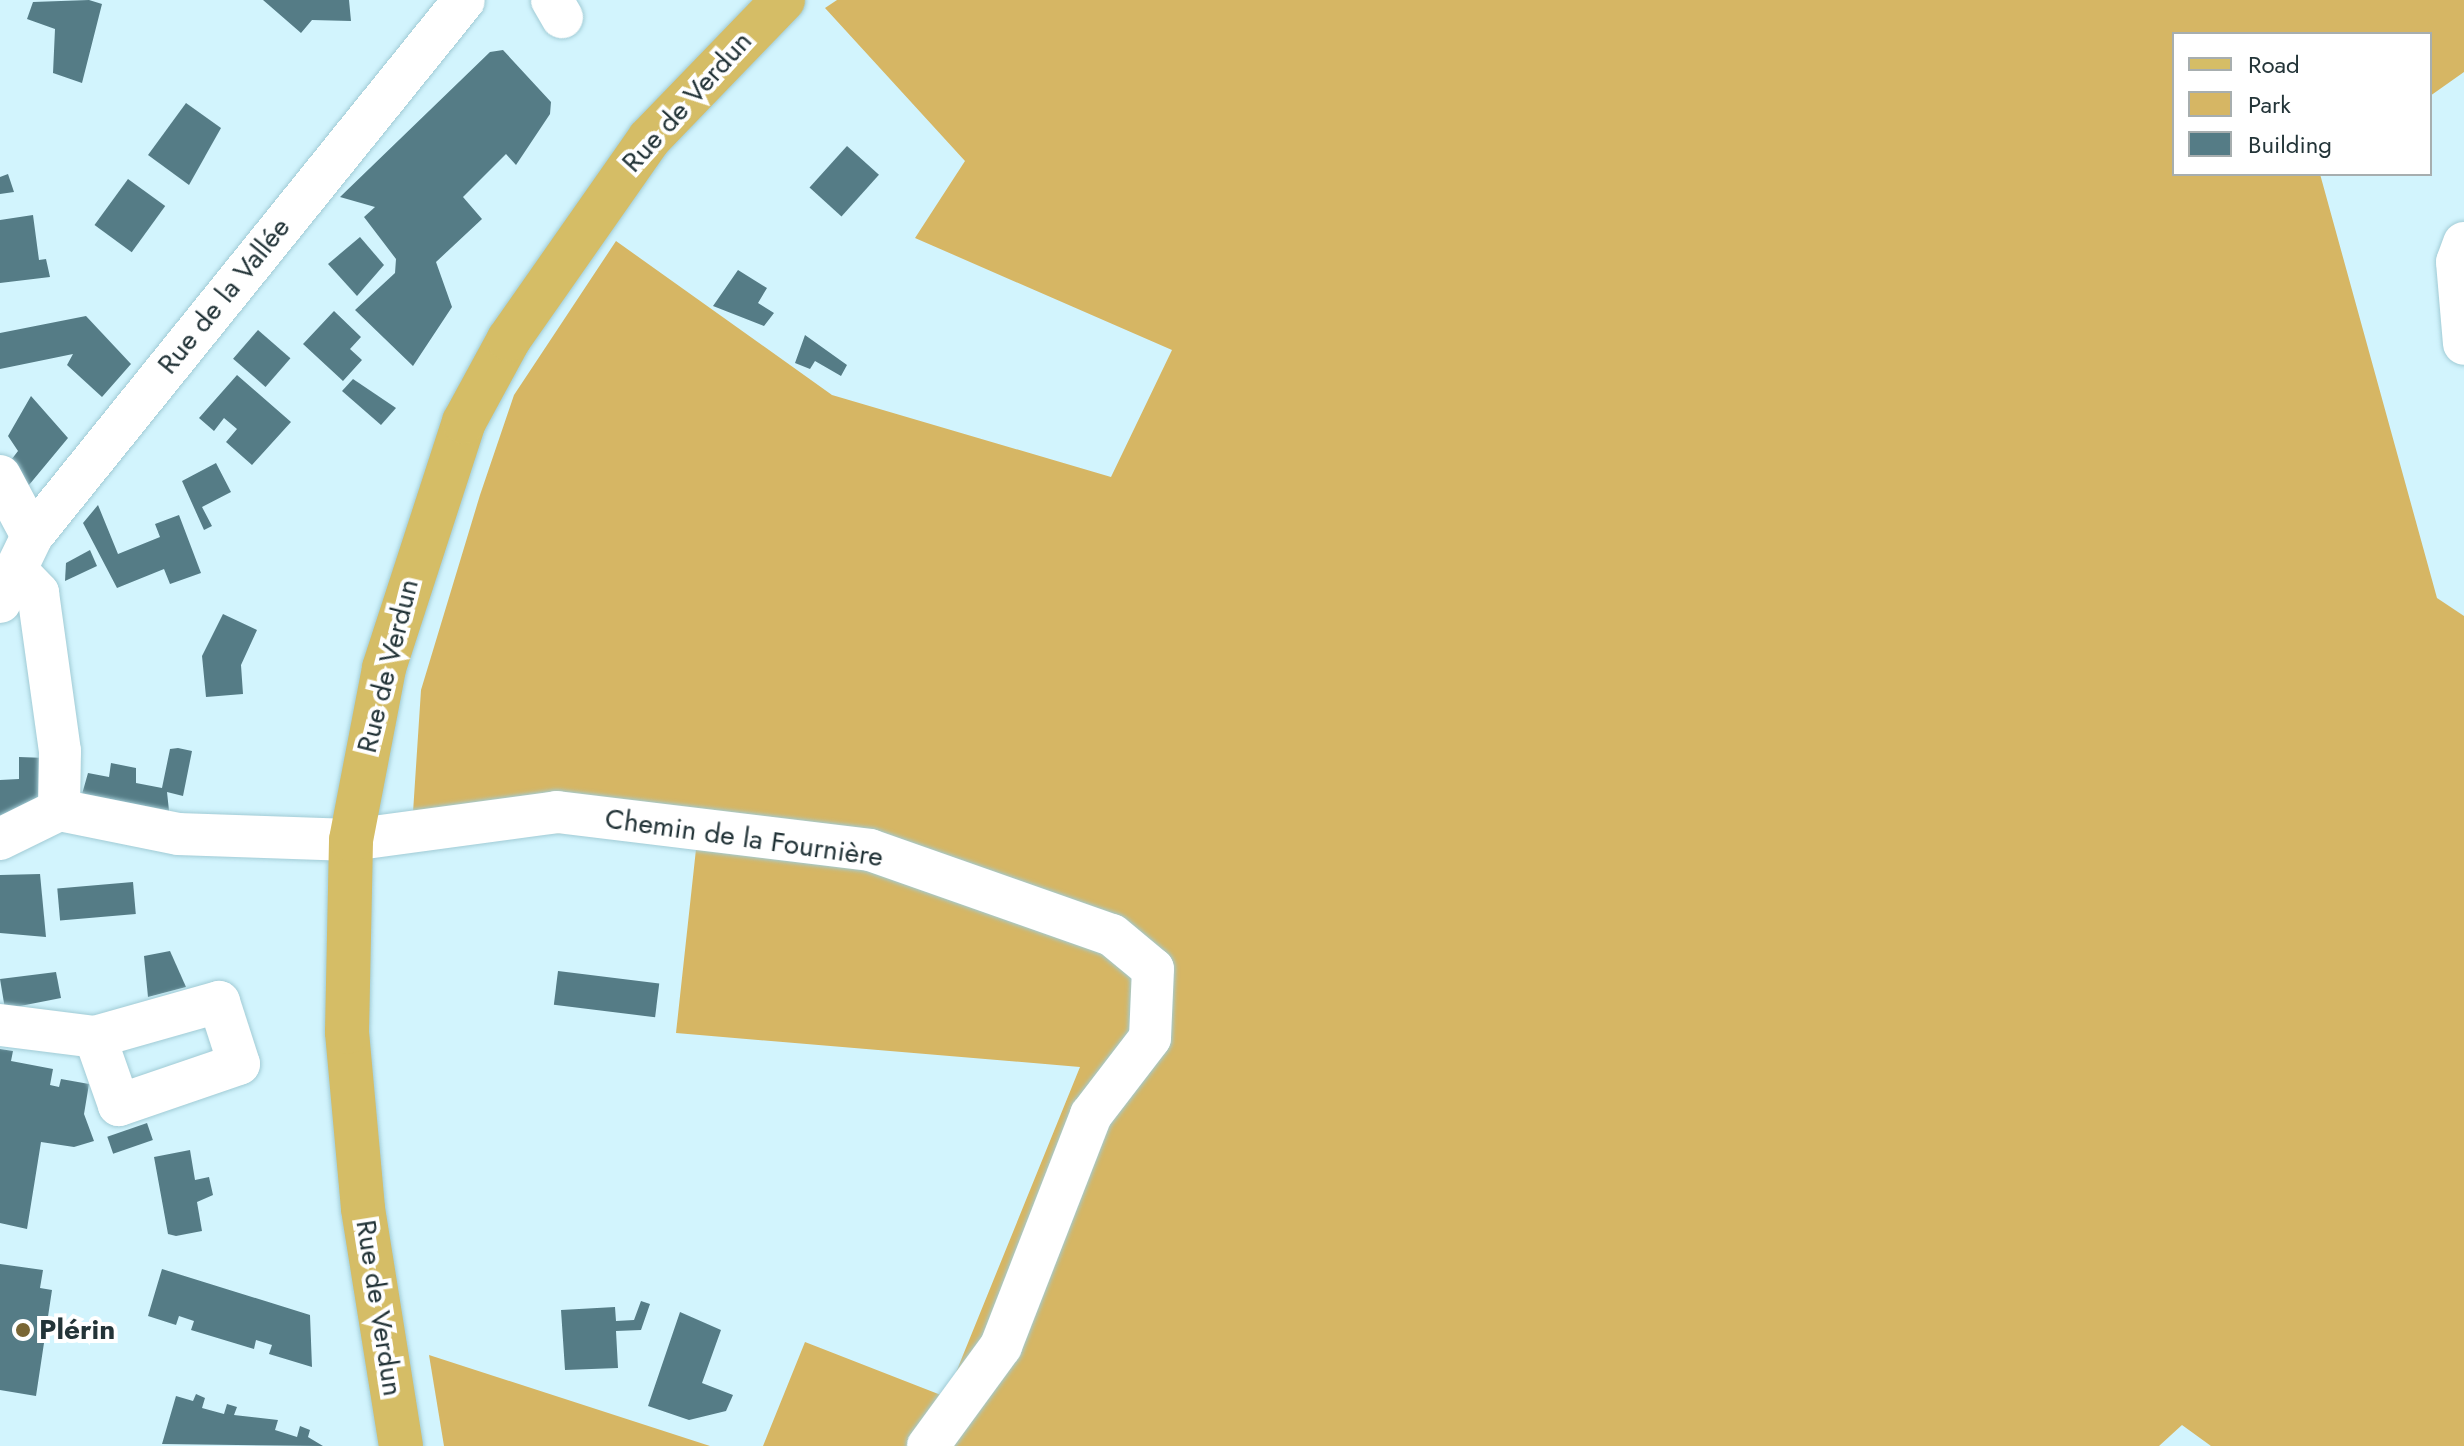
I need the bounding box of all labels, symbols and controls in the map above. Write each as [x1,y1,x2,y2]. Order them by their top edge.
street label: Rue de Verdun [615,25,759,179]
legend [2172,32,2432,176]
text: Road [2248,47,2300,82]
text: Park [2248,87,2291,122]
text: Building [2248,127,2332,162]
street label: Rue de la Vallée [151,211,297,381]
street label: Rue de Verdun [350,576,426,756]
street label: Chemin de la Fournière [603,802,885,874]
street label: Rue de Verdun [349,1218,409,1398]
place label: Plérin [39,1313,115,1347]
marker: Plérin [14,1321,32,1339]

